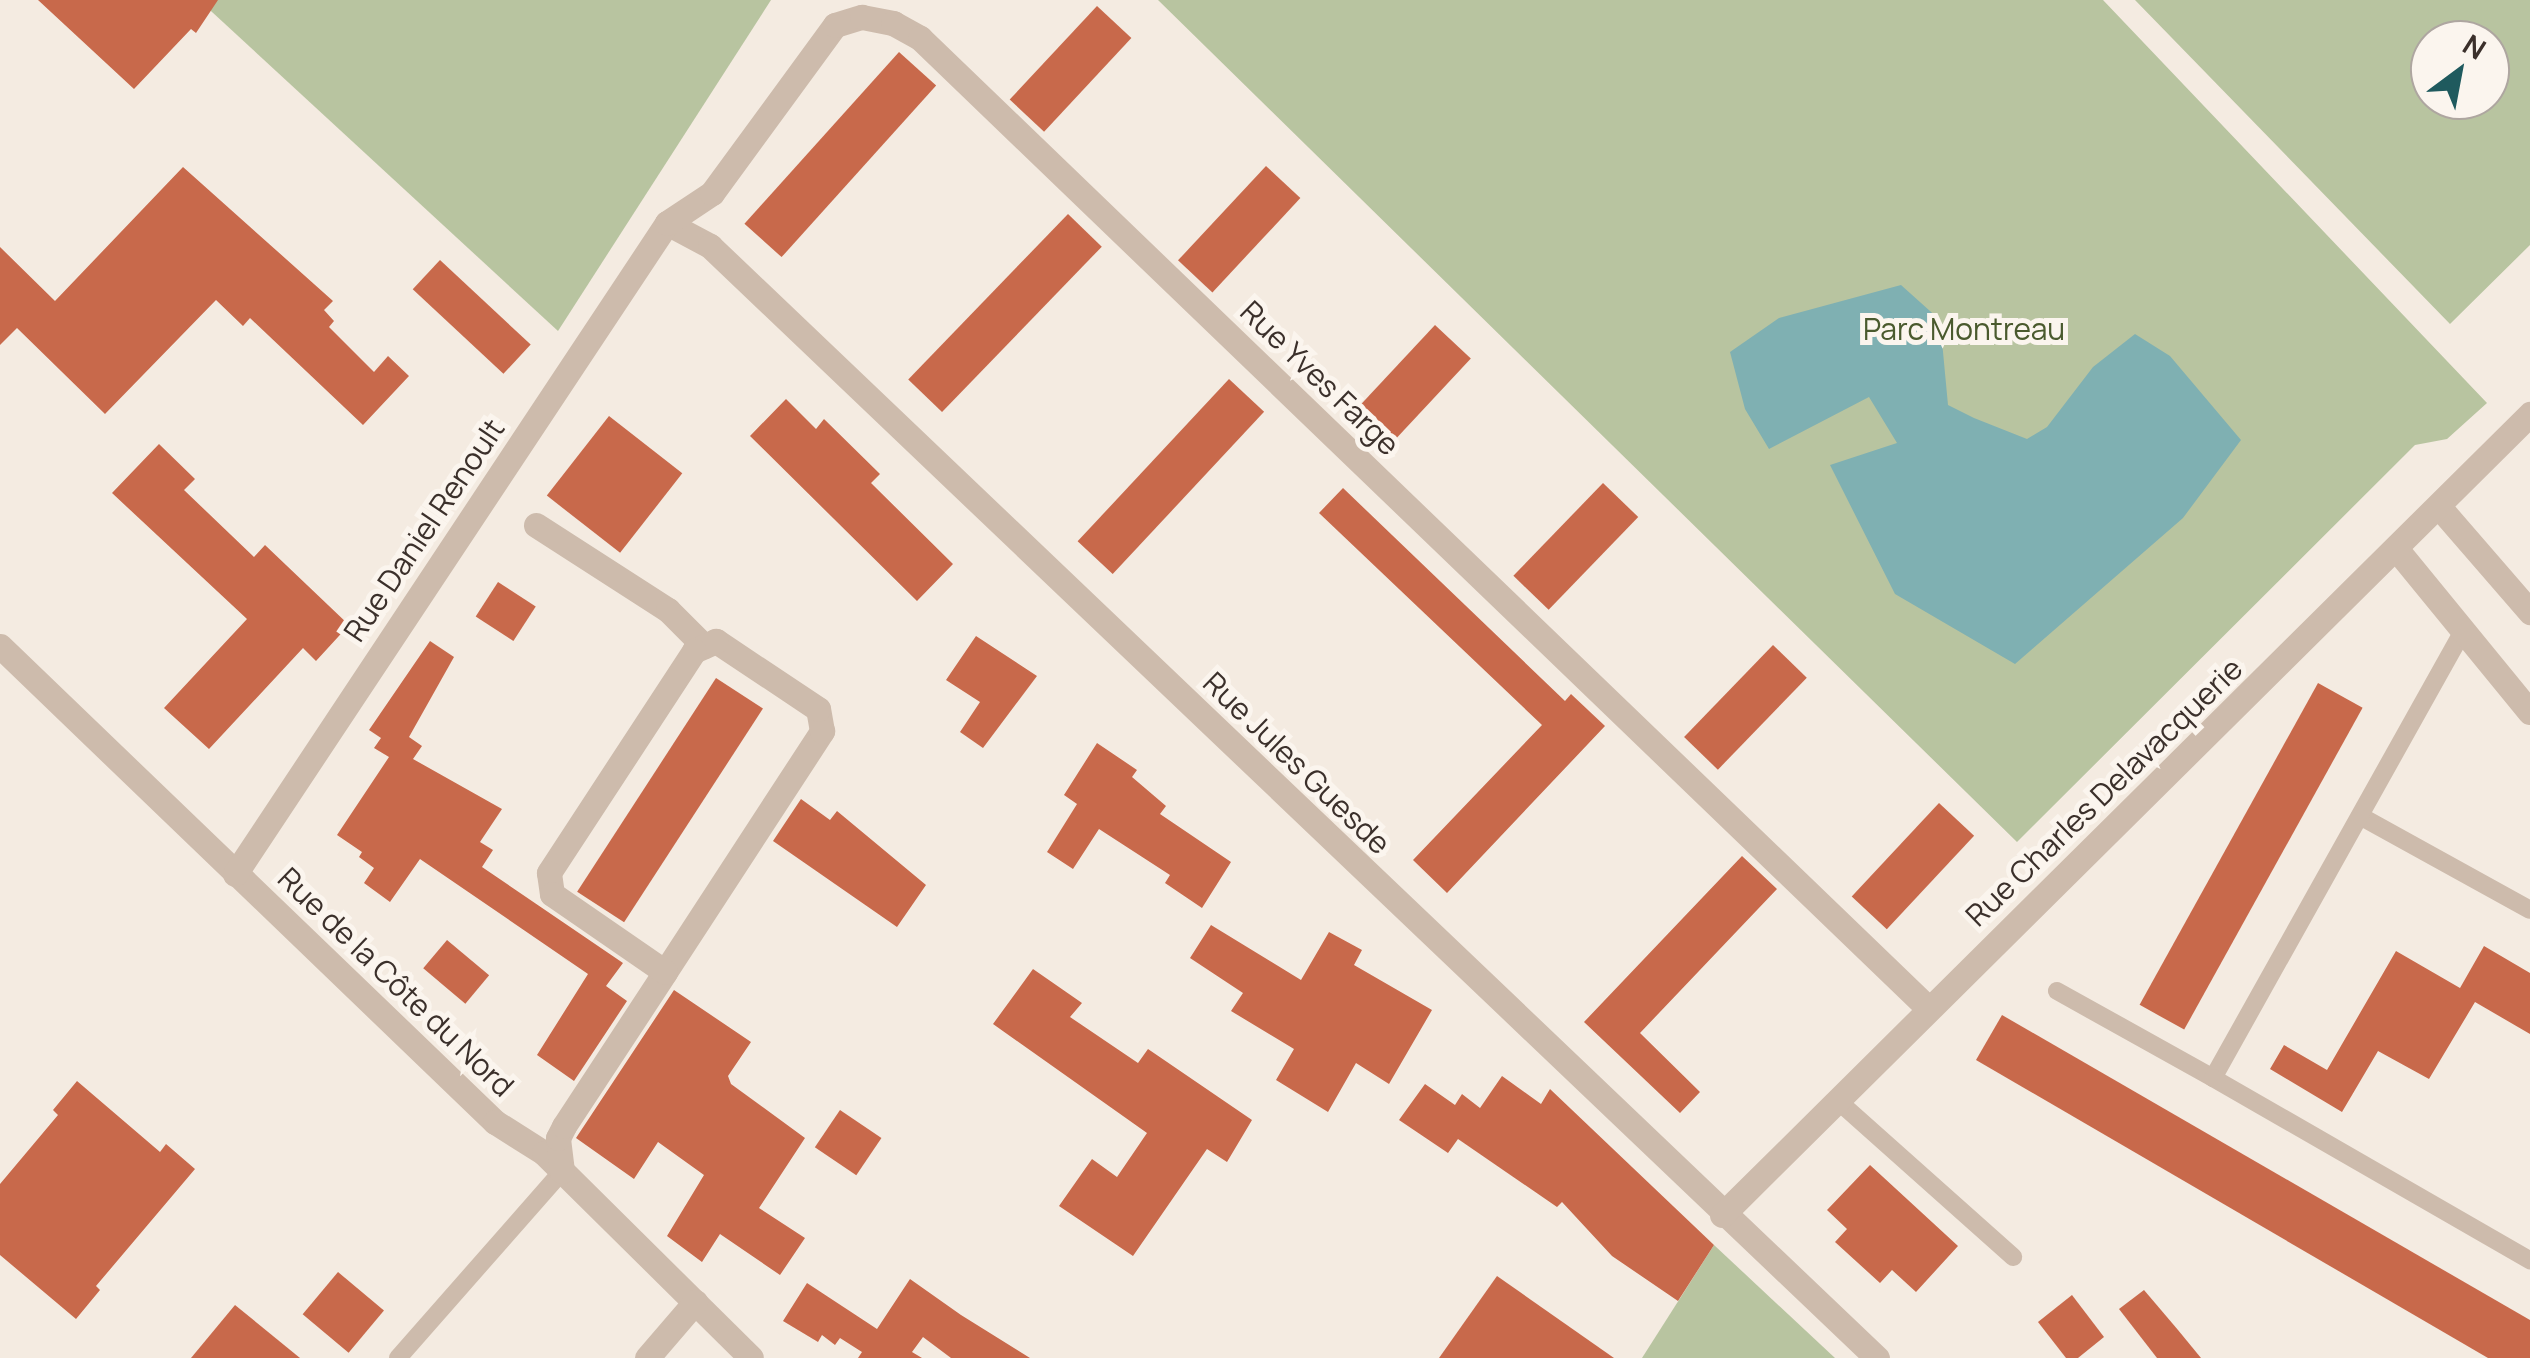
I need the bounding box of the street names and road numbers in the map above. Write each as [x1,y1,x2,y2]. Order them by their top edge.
street label: Rue Yves Farge [1233,293,1407,463]
street label: Rue Daniel Renoult [336,412,512,648]
street label: Rue Charles Delavacquerie [1958,650,2250,934]
street label: Rue Jules Guesde [1196,665,1398,861]
street label: Rue de la Côte du Nord [271,860,521,1104]

